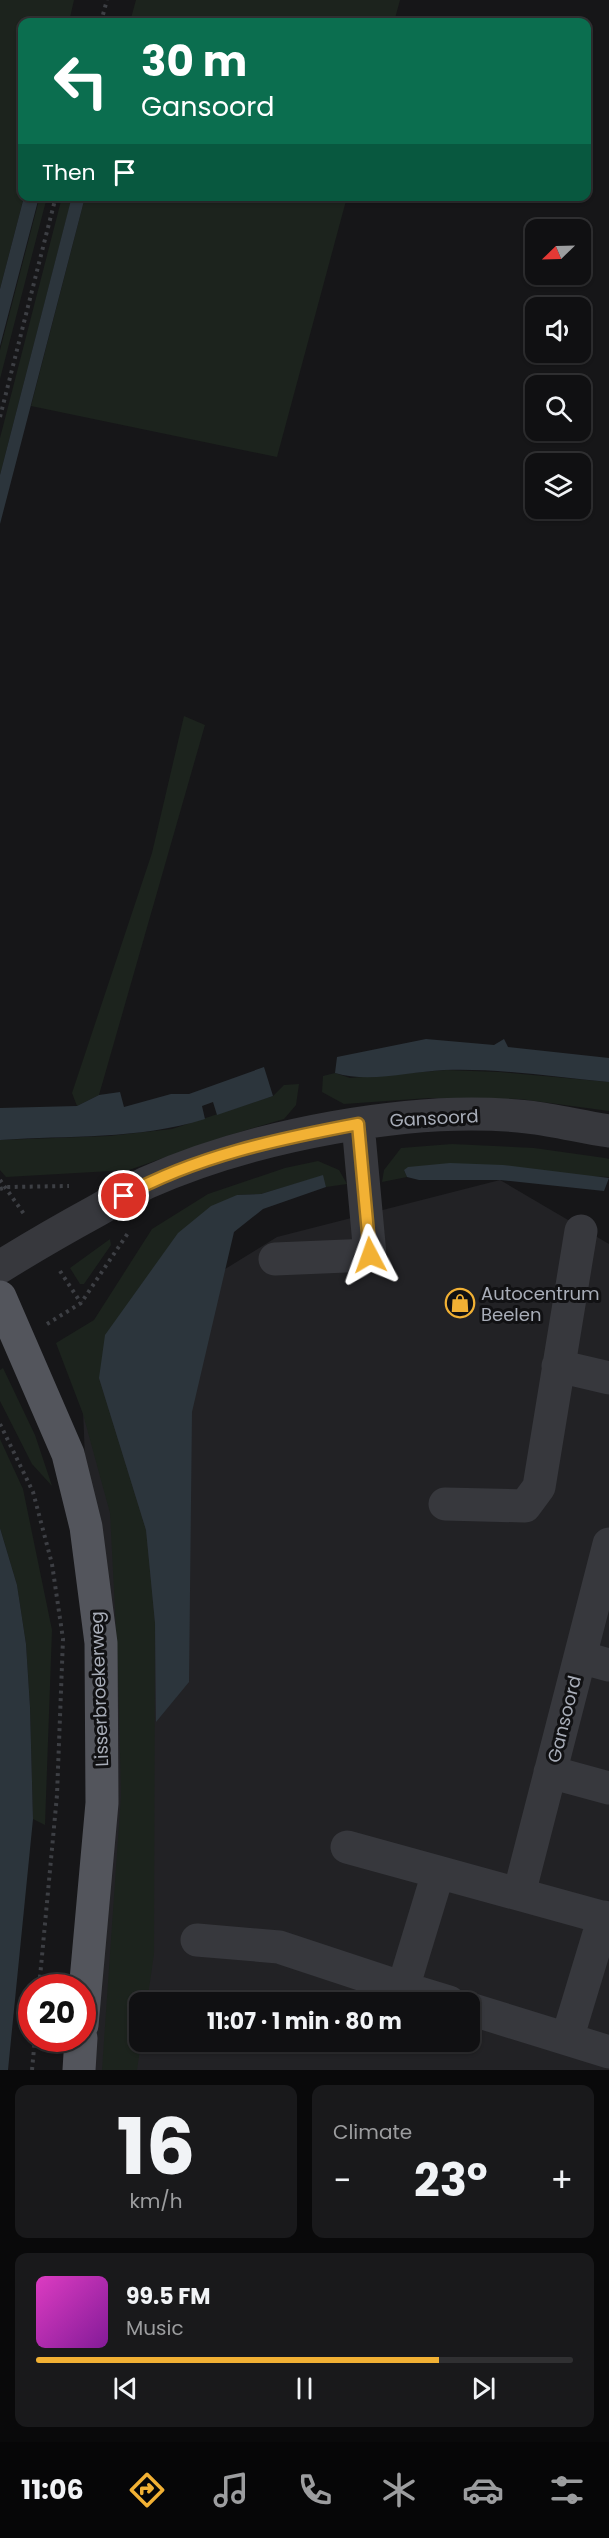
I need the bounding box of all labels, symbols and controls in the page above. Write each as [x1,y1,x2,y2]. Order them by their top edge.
text: 30 m [141,32,247,91]
icon: left [42,42,120,120]
text: Gansoord [141,88,275,125]
icon: arrive [108,156,141,189]
text: Then [42,157,96,188]
north arrow [525,219,591,285]
map controls [525,219,591,519]
button: sound [525,297,591,363]
button: search [525,375,591,441]
button: layers [525,453,591,519]
street label: Gansoord [389,1103,479,1133]
pin [98,1170,149,1221]
icon: arrive [107,1179,140,1212]
position arrow [338,1223,402,1287]
place label: Autocentrum Beelen [481,1281,600,1327]
shop icon: Autocentrum Beelen [444,1287,476,1319]
street label: Lisserbroekerweg [84,1611,114,1767]
street label: Gansoord [541,1673,587,1765]
speed limit sign: 20 [18,1974,96,2052]
text: 11:07 · 1 min · 80 m [207,2006,402,2037]
text: 16 [116,2092,196,2201]
text: Climate [333,2118,412,2146]
text: 23° [414,2149,488,2212]
text: − [333,2157,351,2204]
text: + [550,2157,573,2204]
text: km/h [129,2187,183,2215]
text: 99.5 FM [126,2281,210,2312]
text: Music [126,2314,184,2342]
icon: previous [109,2372,142,2405]
icon: pause [288,2372,321,2405]
icon: next [467,2372,500,2405]
icon: directions [126,2469,168,2511]
icon: music [210,2469,252,2511]
icon: phone [294,2469,336,2511]
icon: climate [378,2469,420,2511]
icon: car [462,2469,504,2511]
icon: filters [546,2469,588,2511]
text: 11:06 [21,2471,84,2508]

